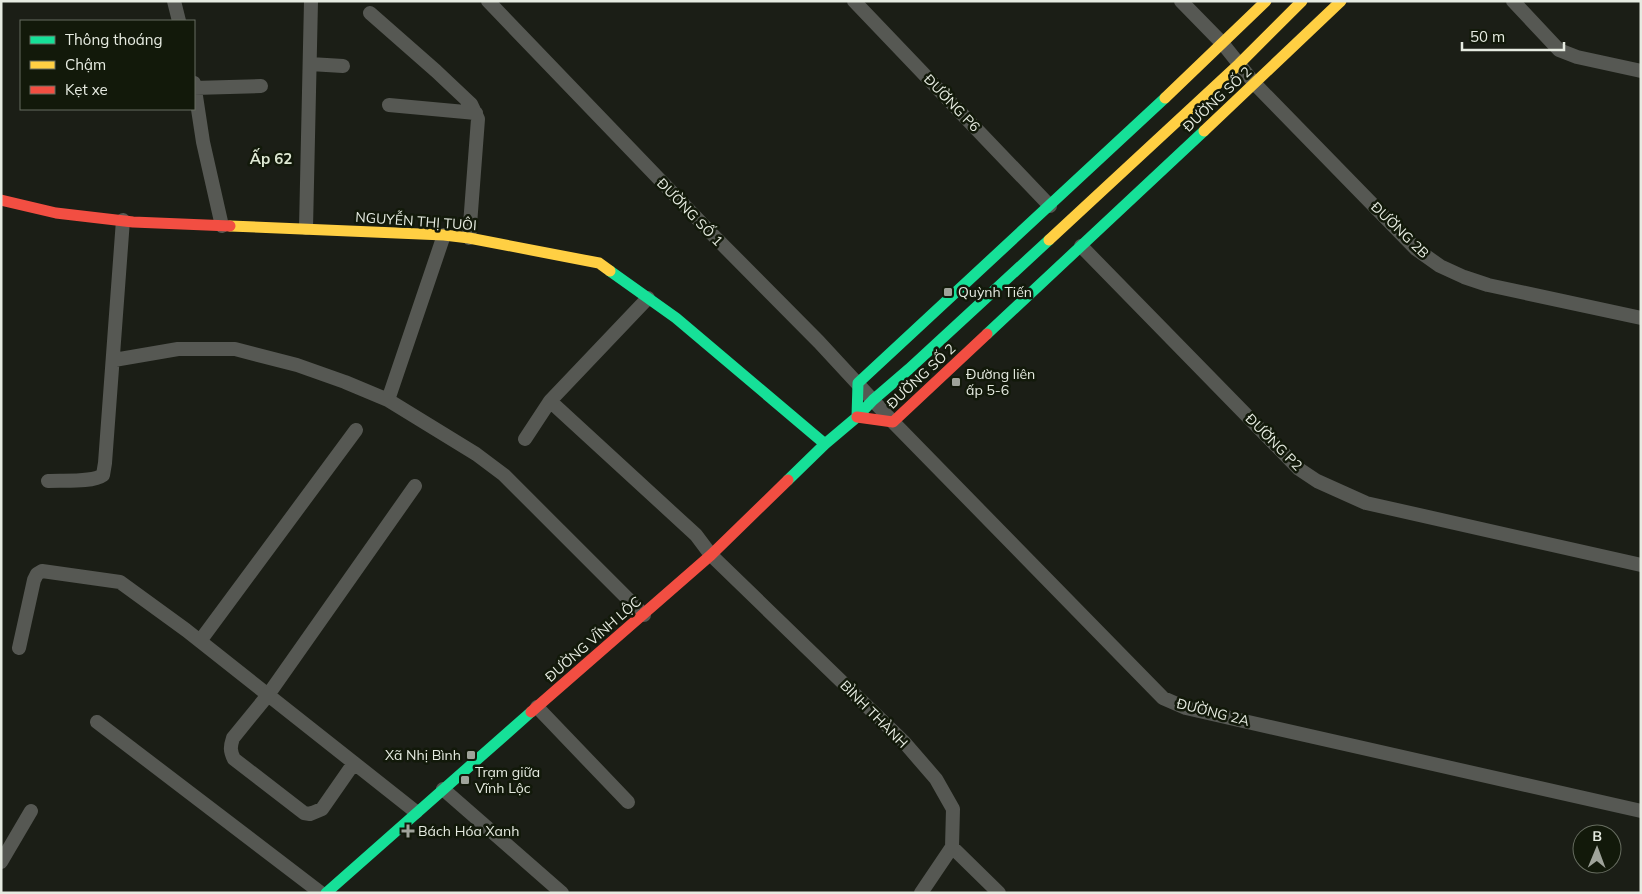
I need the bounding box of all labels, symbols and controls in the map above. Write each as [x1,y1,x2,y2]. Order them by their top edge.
legend [20,20,195,110]
scale bar [1462,20,1564,52]
text: 50 m [1470,27,1505,46]
text: Thông thoáng [65,30,163,49]
text: Chậm [65,55,106,74]
street label: ĐƯỜNG SỐ 2 [1179,63,1255,135]
street label: ĐƯỜNG P6 [920,70,984,136]
text: Kẹt xe [65,80,108,99]
district label: Ấp 62 [250,148,292,168]
street label: ĐƯỜNG SỐ 1 [653,174,727,250]
street label: ĐƯỜNG 2B [1367,198,1433,262]
street label: NGUYỄN THỊ TUÔI [355,208,477,234]
place label: Quỳnh Tiến [958,283,1032,301]
marker: Quỳnh Tiến [942,286,954,298]
street label: ĐƯỜNG SỐ 2 [883,340,959,412]
place label: Đường liên ấp 5-6 [966,365,1035,399]
marker: Đường liên ấp 5-6 [950,376,962,388]
street label: ĐƯỜNG P2 [1242,410,1306,474]
street label: ĐƯỜNG VĨNH LỘC [541,592,645,686]
street label: BÌNH THÀNH [836,676,912,752]
street label: ĐƯỜNG 2A [1175,694,1252,730]
place label: Xã Nhị Bình [385,746,461,764]
marker: Xã Nhị Bình [465,749,477,761]
place label: Trạm giữa Vĩnh Lộc [475,763,540,797]
marker: Trạm giữa Vĩnh Lộc [459,774,471,786]
place label: Bách Hóa Xanh [418,822,519,840]
north arrow [1572,824,1622,874]
marker: Bách Hóa Xanh [402,825,414,837]
text: B [1592,827,1603,845]

